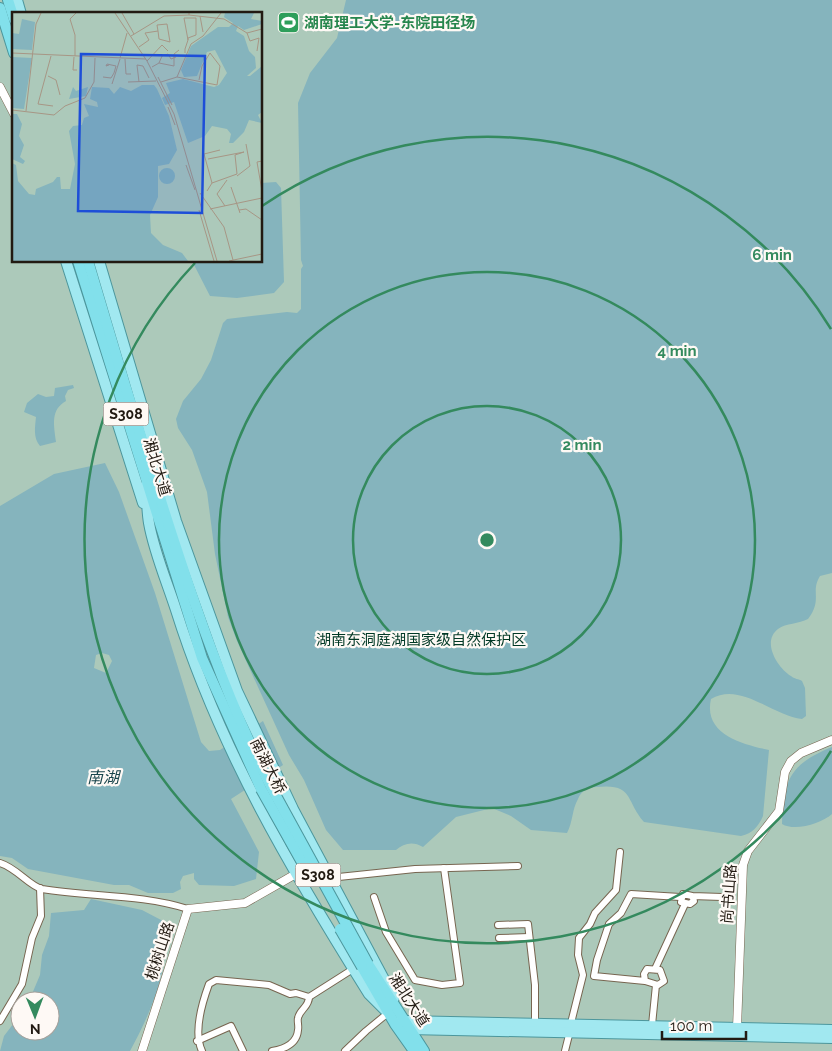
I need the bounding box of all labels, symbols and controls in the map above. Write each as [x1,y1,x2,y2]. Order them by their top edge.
sports icon: 湖南理工大学-东院田径场 [276,11,300,35]
inset map [12,12,262,262]
place label: 湖南理工大学-东院田径场 [304,14,475,32]
text: 6 min [752,246,792,264]
text: 4 min [657,342,697,360]
road number: S308 [104,402,148,426]
street label: 湘北大道 [140,436,174,498]
text: 2 min [563,436,601,454]
centre of rings [478,531,496,549]
park label: 湖南东洞庭湖国家级自然保护区 [316,631,526,649]
street label: 南湖大桥 [246,735,290,797]
water label: 南湖 [87,768,122,787]
street label: 尚书山路 [718,863,740,925]
road number: S308 [296,864,340,886]
street label: 桃树山路 [142,920,178,982]
street label: 湘北大道 [385,970,433,1030]
north arrow [10,991,60,1041]
scale bar [662,1008,746,1040]
text: 100 m [670,1017,712,1035]
text: N [30,1021,41,1037]

